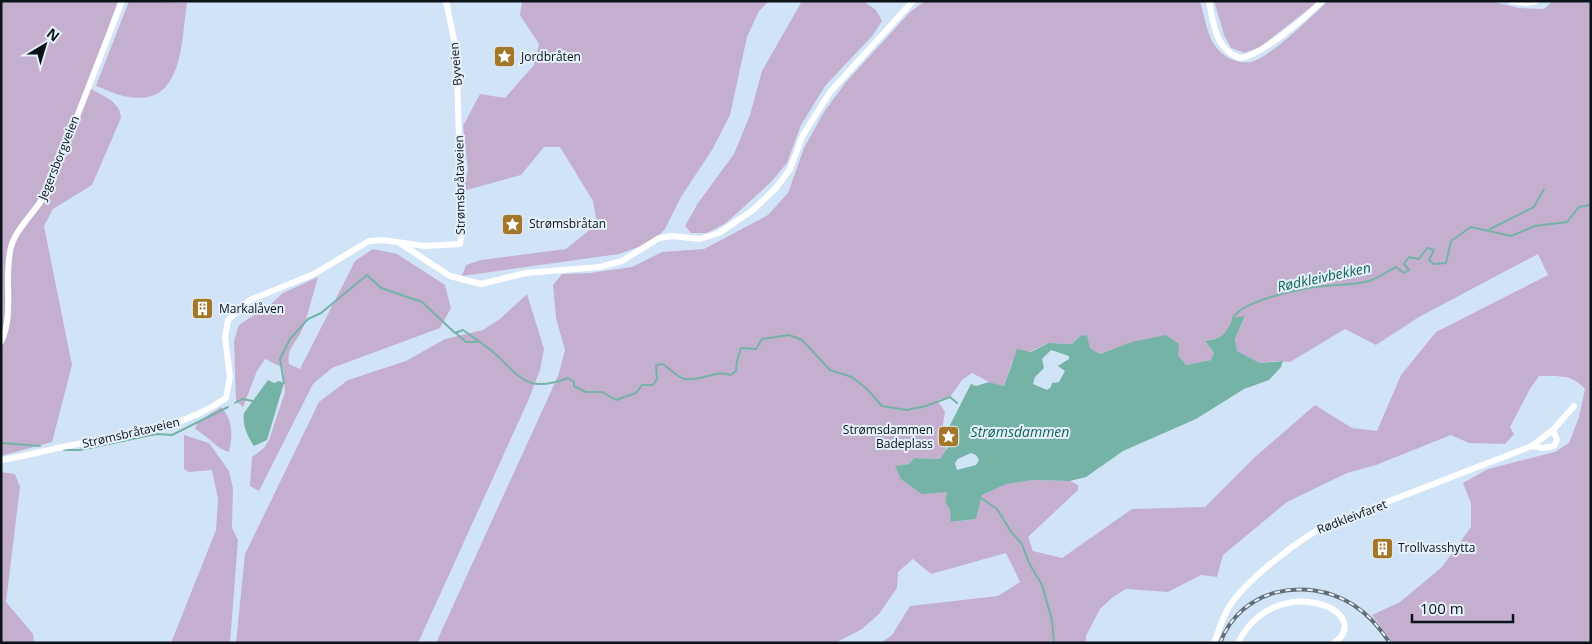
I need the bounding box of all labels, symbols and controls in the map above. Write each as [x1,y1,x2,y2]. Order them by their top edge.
north arrow [20,20,70,70]
text: N [43,23,64,45]
street label: Byveien [445,42,466,87]
place icon: Jordbråten [493,45,517,69]
place label: Jordbråten [520,48,581,65]
street label: Jegersborgveien [33,113,83,204]
street label: Strømsbråtaveien [450,135,469,235]
place icon: Strømsbråtan [501,212,525,236]
place label: Strømsbråtan [529,215,606,232]
water label: Rødkleivbekken [1275,257,1372,296]
building icon: Markalåven [191,297,215,321]
place label: Markalåven [219,300,284,317]
street label: Strømsbråtaveien [80,413,181,452]
place label: Strømsdammen Badeplass [843,421,933,452]
water label: Strømsdammen [971,422,1069,441]
place icon: Strømsdammen Badeplass [937,425,961,449]
street label: Rødkleivfaret [1314,495,1389,538]
building icon: Trollvasshytta [1370,536,1394,560]
place label: Trollvasshytta [1398,539,1475,556]
scale bar [1412,592,1513,624]
text: 100 m [1420,598,1464,618]

